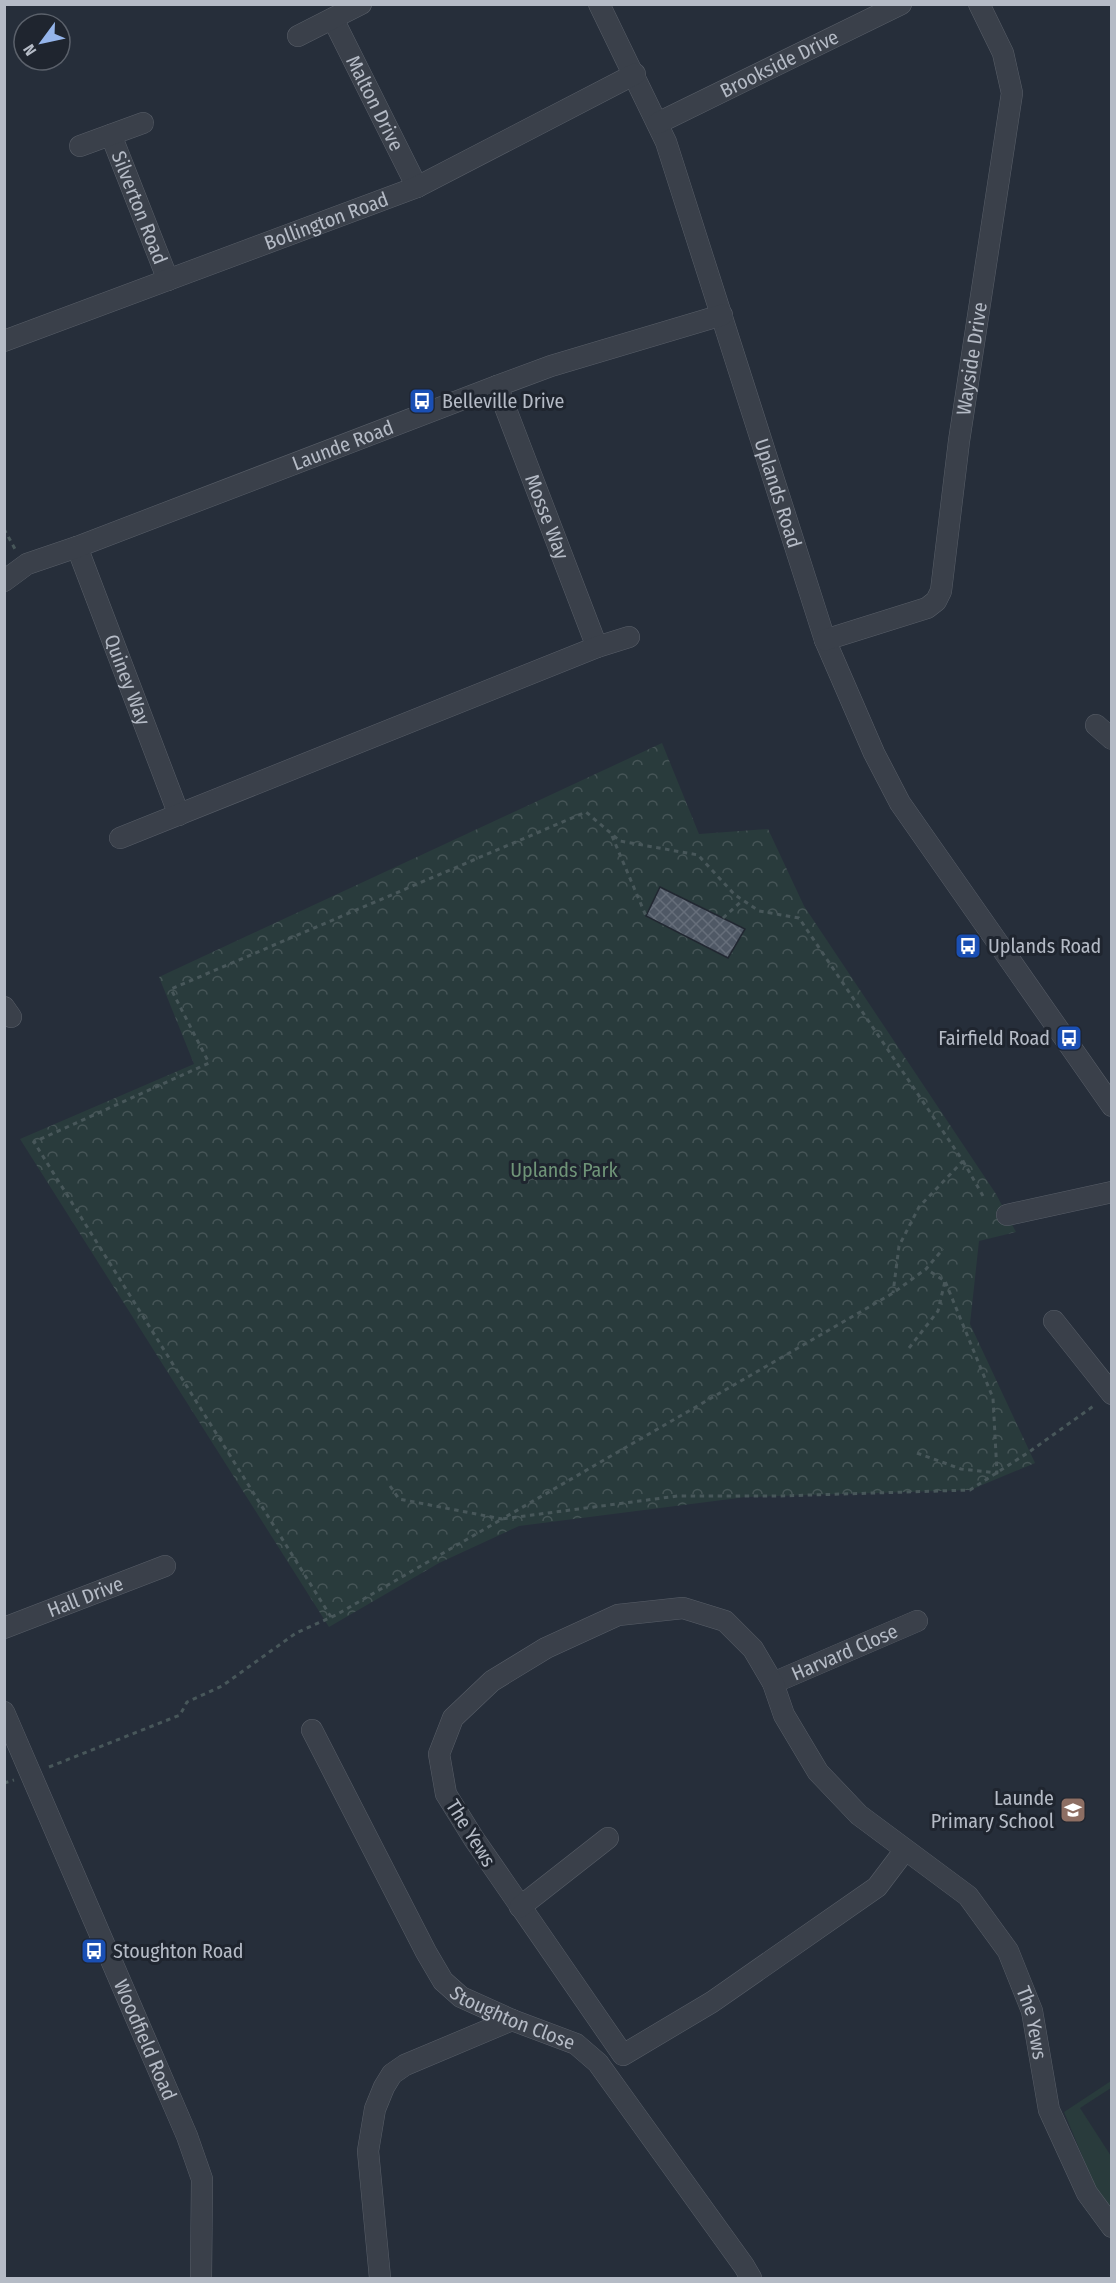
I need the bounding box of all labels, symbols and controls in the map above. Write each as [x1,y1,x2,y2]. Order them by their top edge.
north arrow [12,12,72,72]
street label: Brookside Drive [716,24,842,103]
text: N [19,41,40,59]
street label: Malton Drive [341,51,409,155]
street label: Silverton Road [107,148,173,267]
street label: Bollington Road [261,187,392,255]
street label: Wayside Drive [951,300,992,417]
bus stop icon: Belleville Drive [407,386,437,416]
place label: Belleville Drive [442,389,564,413]
street label: Launde Road [289,415,397,475]
street label: Uplands Road [749,435,807,551]
street label: Mosse Way [520,471,574,563]
street label: Quiney Way [99,631,156,728]
bus stop icon: Uplands Road [953,931,983,961]
place label: Uplands Road [988,934,1101,958]
bus stop icon: Fairfield Road [1054,1023,1084,1053]
place label: Fairfield Road [938,1026,1050,1050]
park label: Uplands Park [510,1158,618,1182]
street label: Hall Drive [44,1571,127,1622]
street label: Harvard Close [788,1619,901,1686]
place label: Launde Primary School [931,1786,1054,1833]
street label: The Yews [441,1795,501,1871]
school or university icon: Launde Primary School [1058,1795,1088,1825]
bus stop icon: Stoughton Road [79,1936,109,1966]
place label: Stoughton Road [113,1939,244,1963]
street label: Woodfield Road [109,1976,182,2104]
street label: Stoughton Close [445,1981,578,2055]
street label: The Yews [1011,1983,1052,2061]

